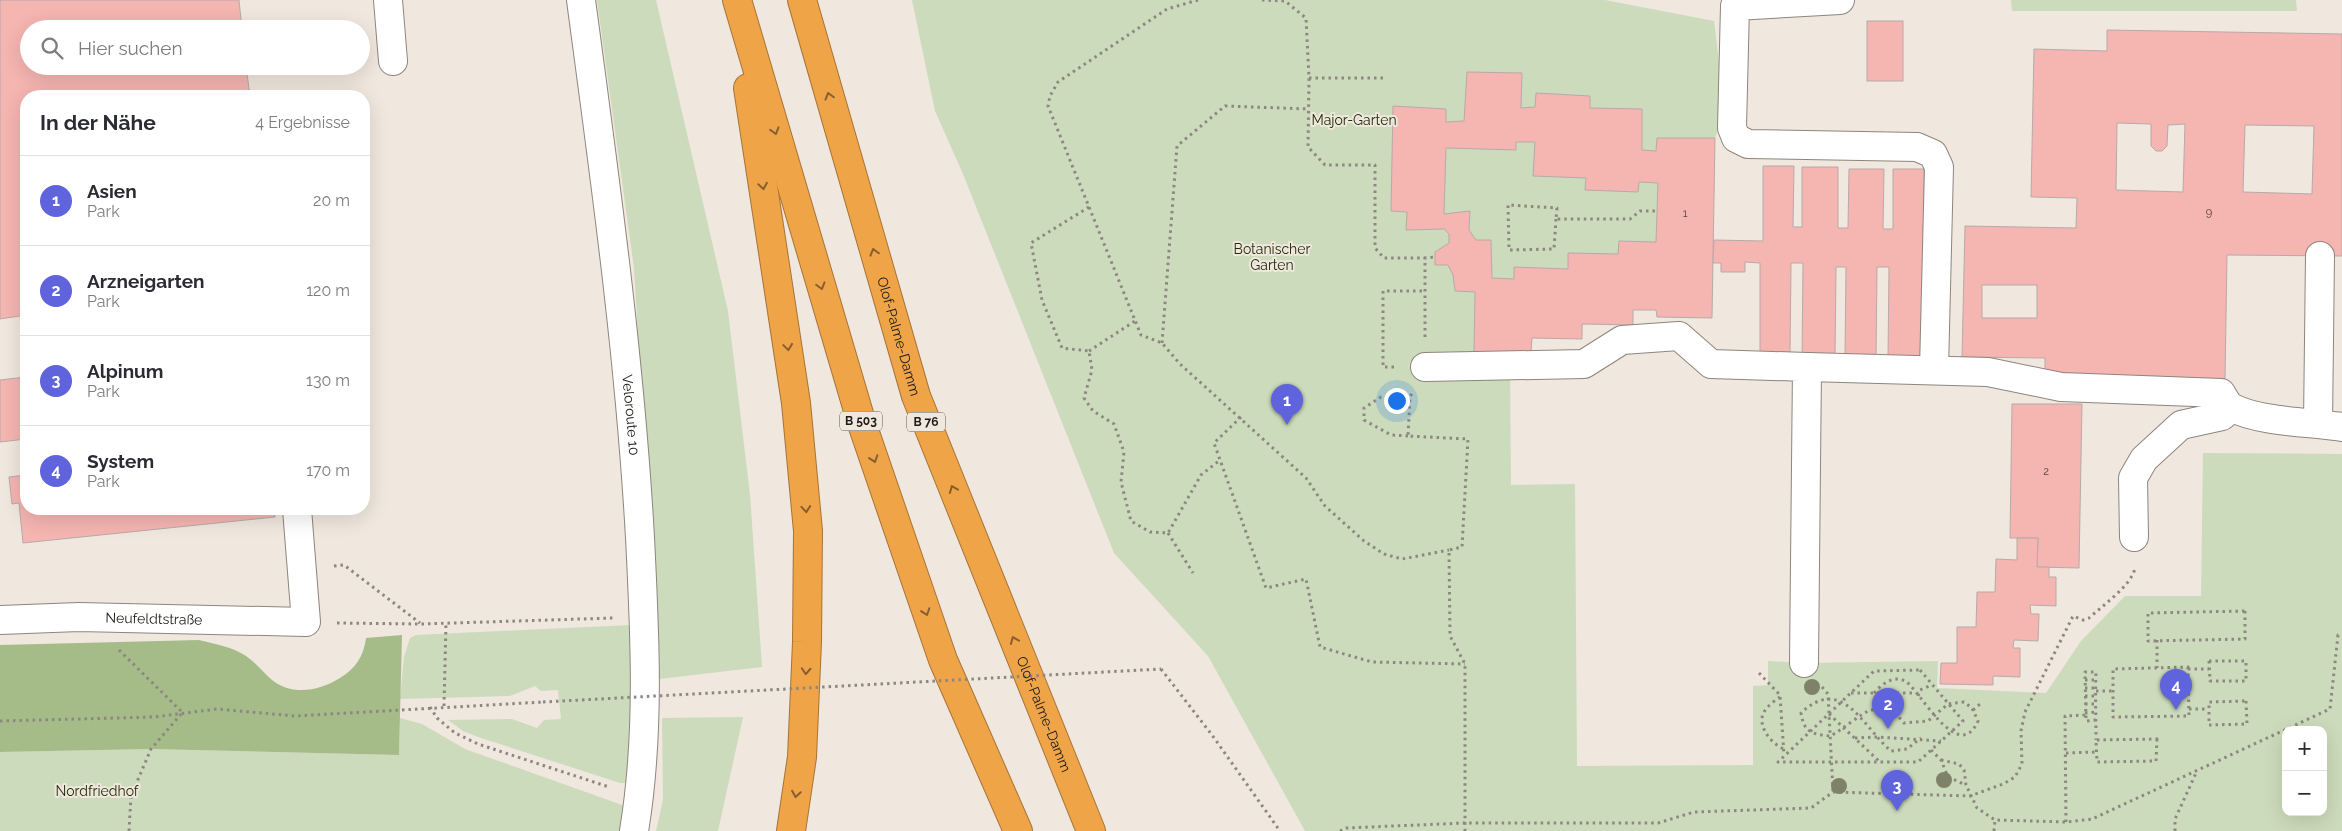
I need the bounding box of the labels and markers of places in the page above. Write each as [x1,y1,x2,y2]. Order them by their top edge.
pin: 1 [1271,384,1303,425]
pin: 4 [2160,669,2192,710]
pin: 2 [1872,688,1904,729]
pin: 3 [1881,770,1913,811]

